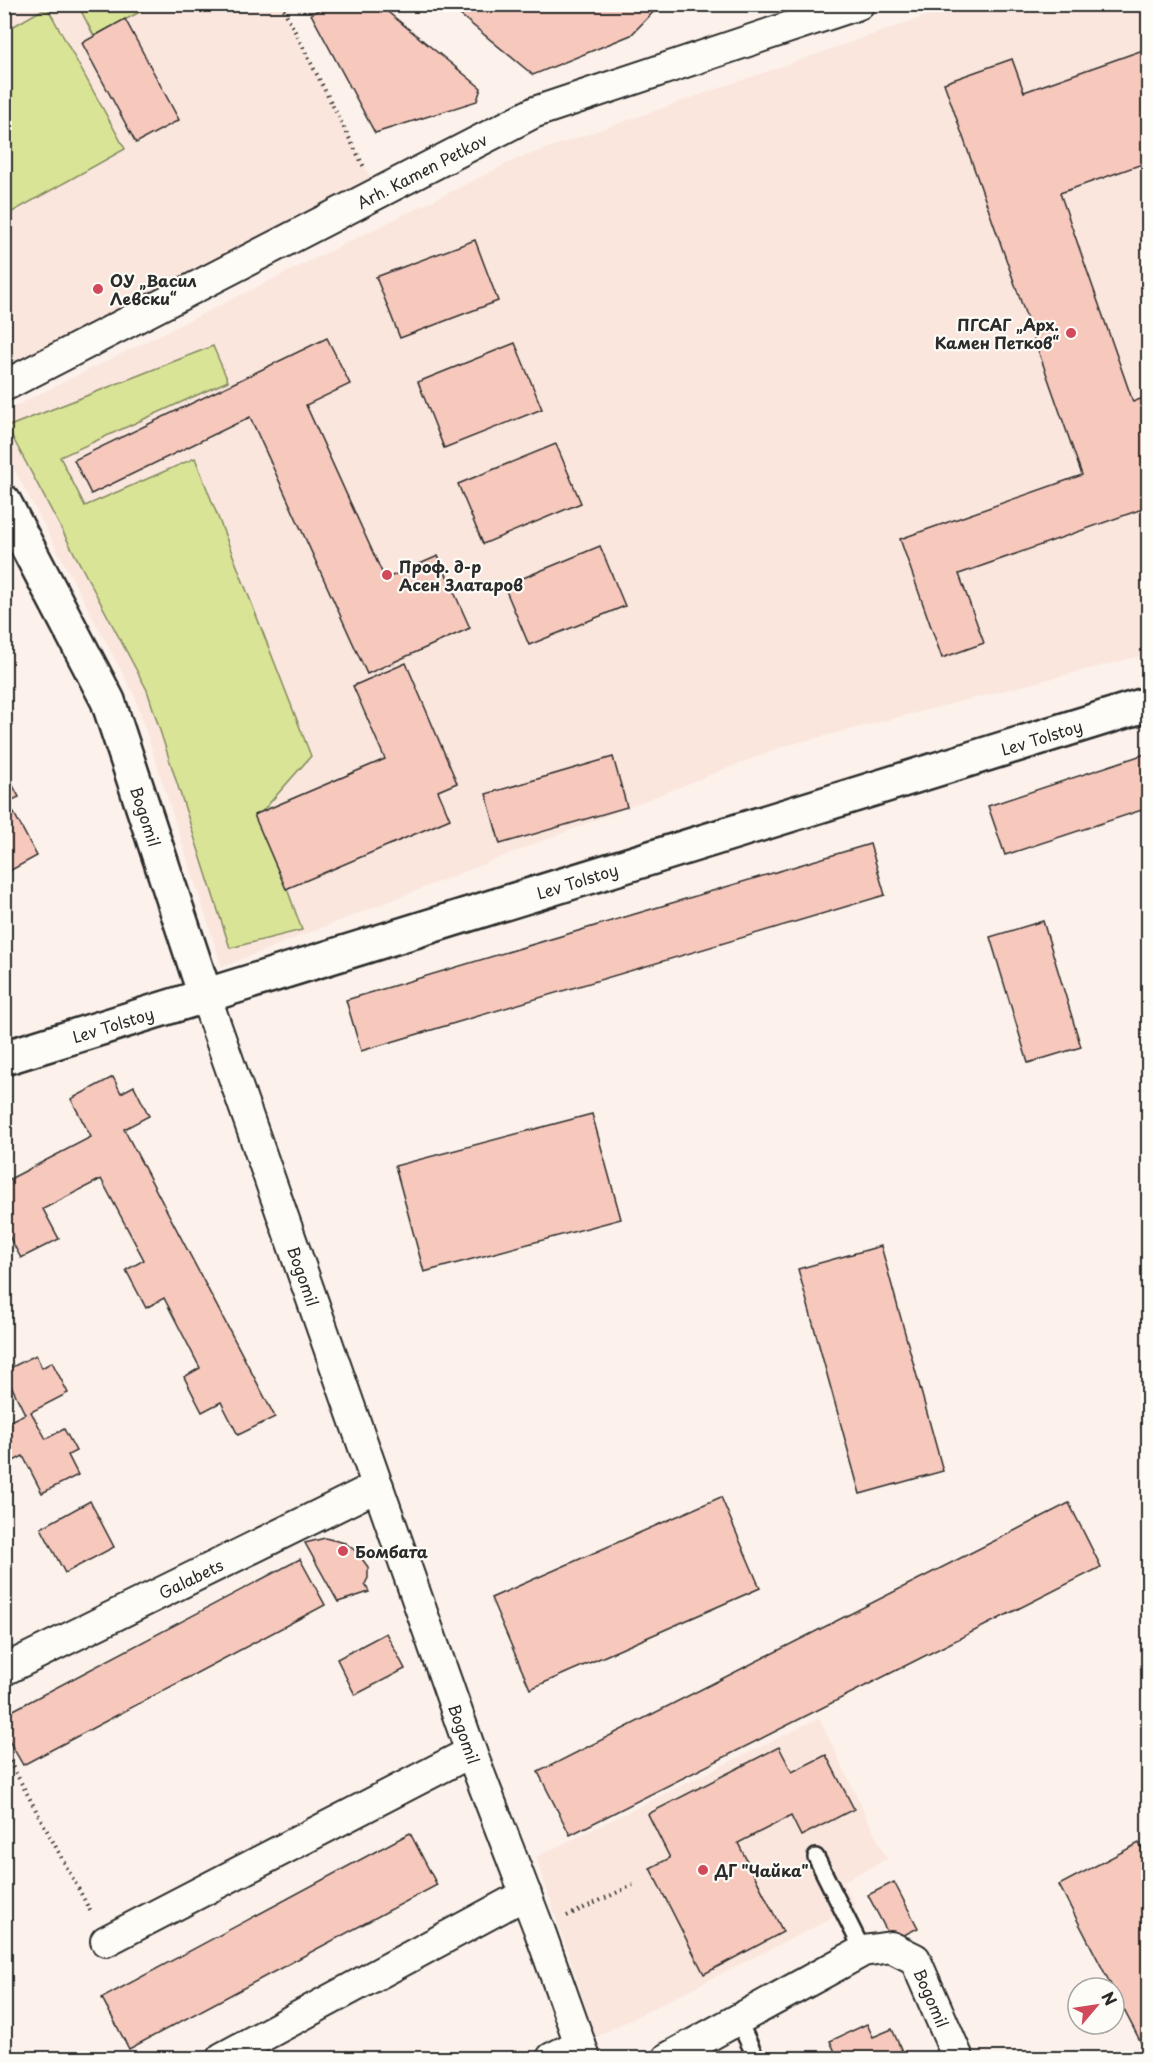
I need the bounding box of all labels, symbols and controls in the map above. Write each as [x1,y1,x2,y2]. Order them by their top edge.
street label: Arh. Kamen Petkov [352,127,491,214]
place label: ОУ „Васил Левски“ [110,268,197,310]
marker: ОУ „Васил Левски“ [91,282,105,296]
place label: ПГСАГ „Арх. Камен Петков“ [935,312,1059,354]
marker: ПГСАГ „Арх. Камен Петков“ [1064,326,1078,340]
place label: Проф. д-р Асен Златаров [399,554,523,596]
marker: Проф. д-р Асен Златаров [380,568,394,582]
street label: Lev Tolstoy [998,713,1085,761]
street label: Bogomil [125,783,167,850]
street label: Lev Tolstoy [533,857,621,905]
street label: Lev Tolstoy [69,1000,157,1048]
street label: Bogomil [282,1243,325,1309]
place label: Бомбата [355,1539,428,1563]
marker: Бомбата [336,1544,350,1558]
street label: Galabets [154,1552,227,1604]
street label: Bogomil [443,1700,486,1767]
place label: ДГ "Чайка" [714,1858,809,1882]
marker: ДГ "Чайка" [696,1863,710,1877]
street label: Bogomil [909,1965,955,2031]
north arrow [1066,1976,1126,2036]
text: N [1096,1987,1124,2010]

